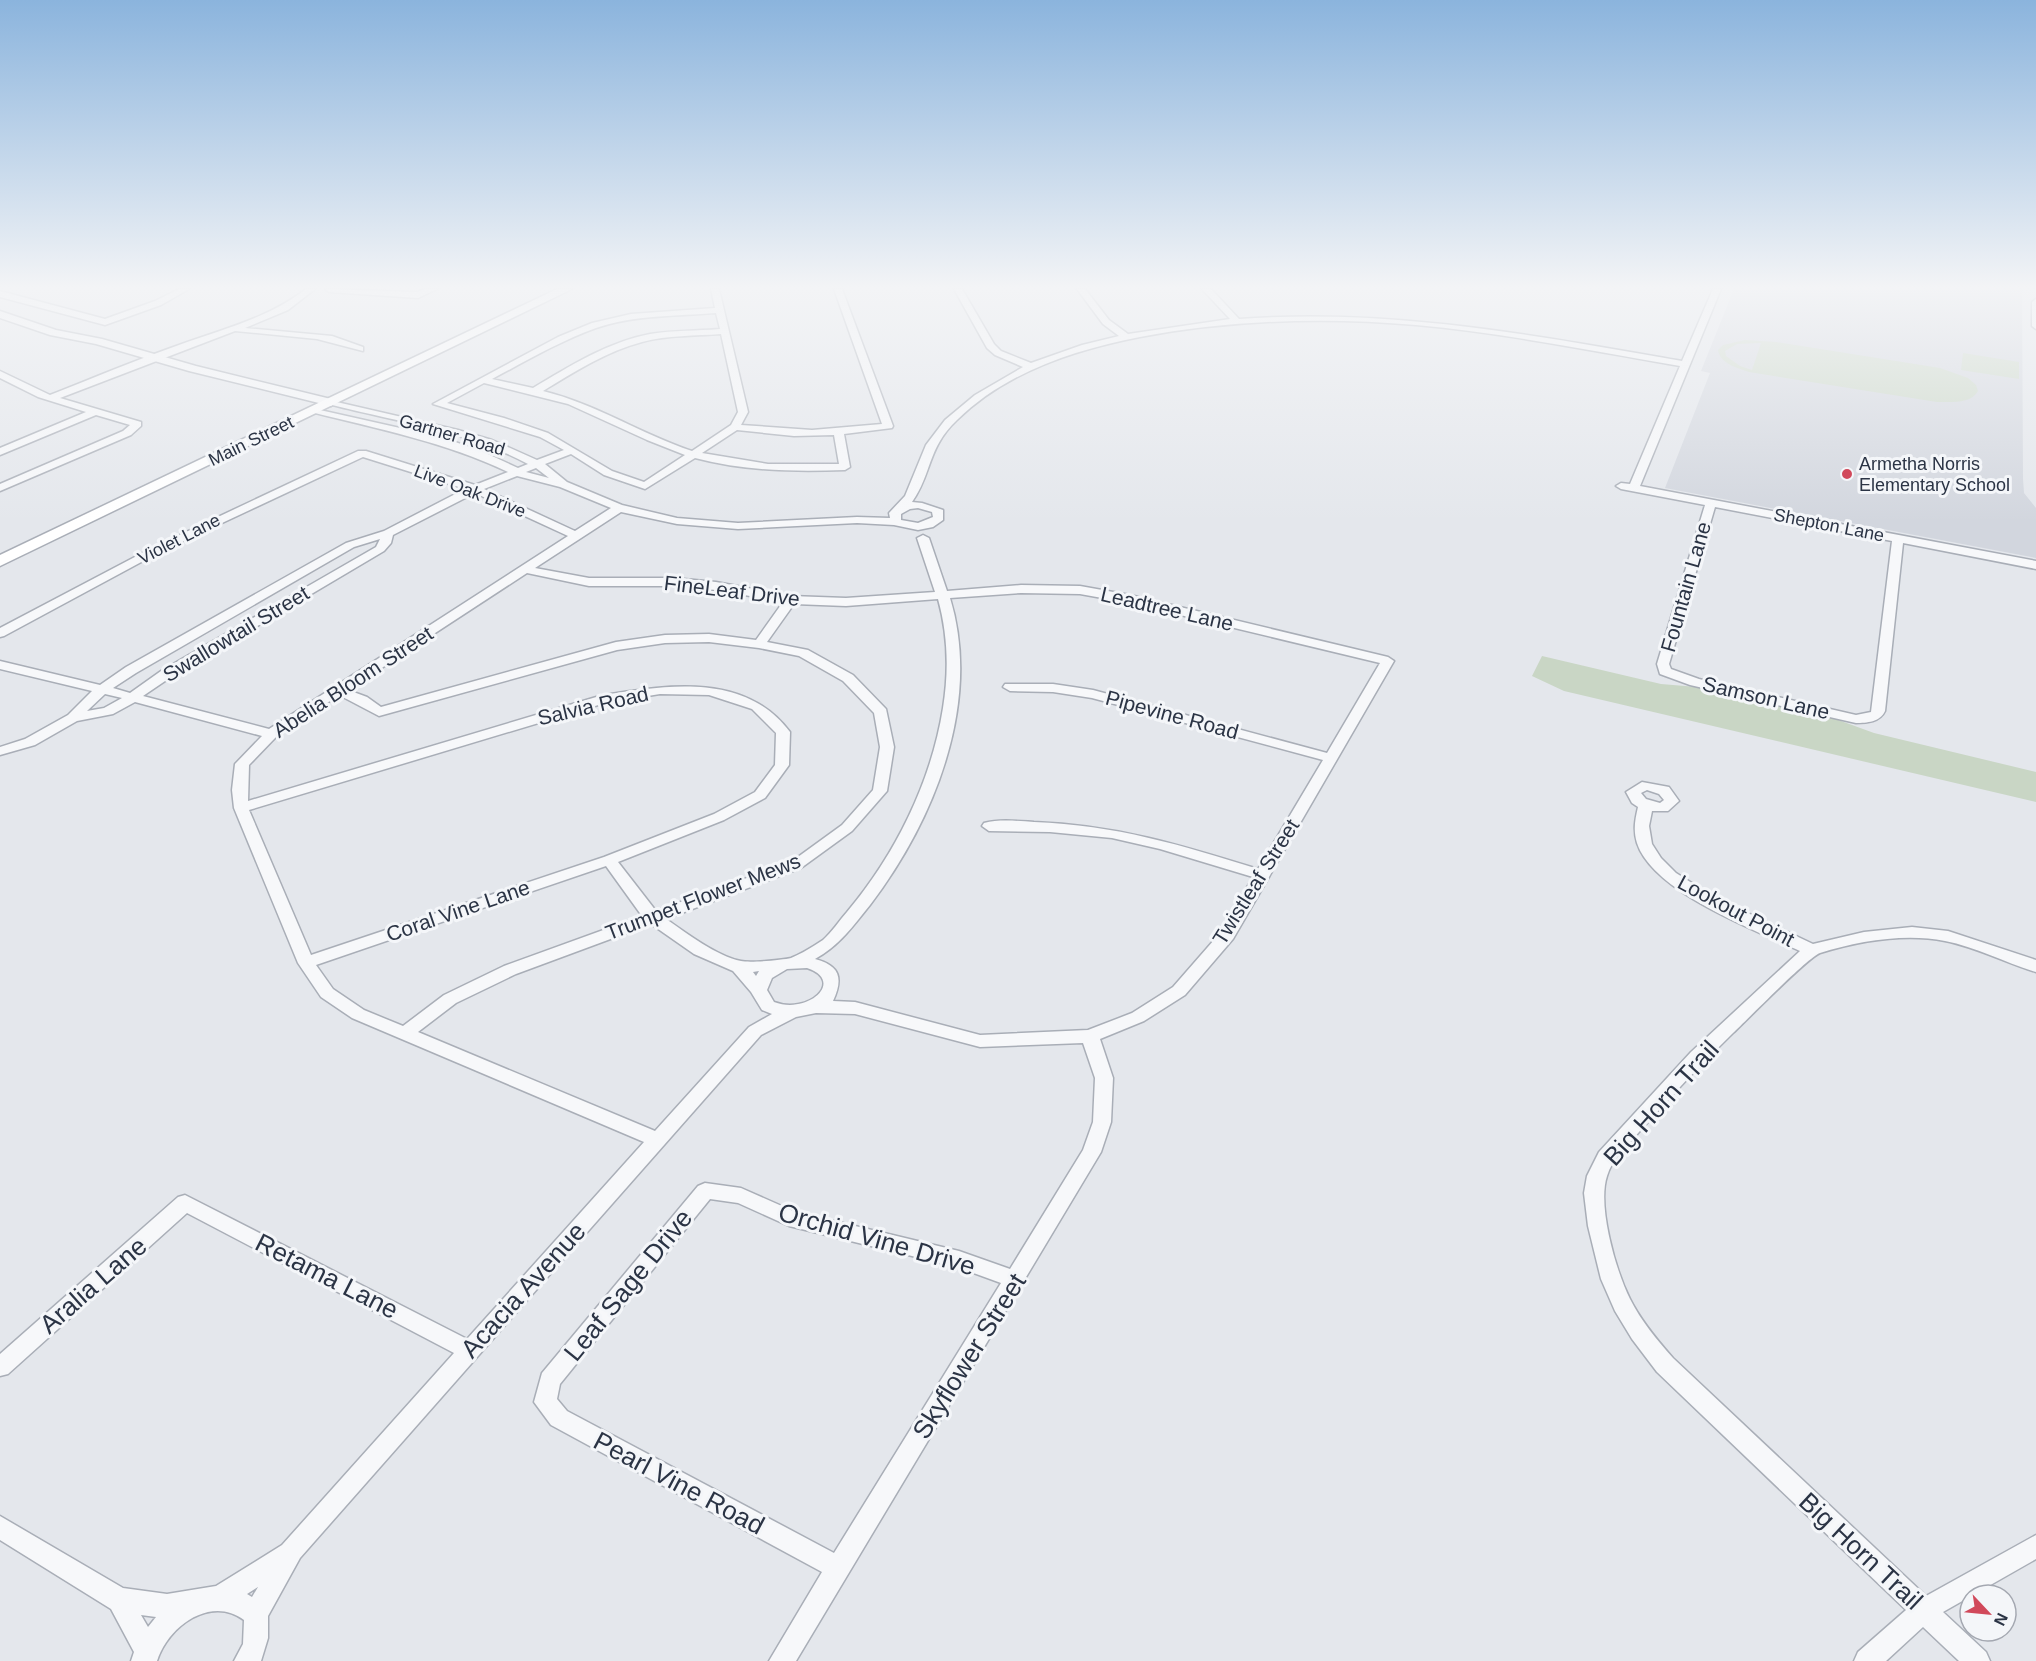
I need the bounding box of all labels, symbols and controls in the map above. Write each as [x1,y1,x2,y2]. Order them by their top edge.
street label: Gartner Road [397,410,507,460]
street label: Main Street [205,412,297,470]
place label: Armetha Norris Elementary School [1859,454,2010,495]
street label: Live Oak Drive [411,461,529,521]
marker: Armetha Norris Elementary School [1840,467,1854,481]
street label: Shepton Lane [1772,504,1886,546]
street label: Violet Lane [134,510,224,568]
street label: Fountain Lane [1656,519,1715,655]
street label: FineLeaf Drive [663,571,801,610]
street label: Swallowtail Street [159,581,313,686]
street label: Leadtree Lane [1099,582,1236,635]
street label: Abelia Bloom Street [269,621,437,742]
street label: Samson Lane [1700,672,1832,723]
street label: Salvia Road [535,682,651,729]
street label: Pipevine Road [1103,686,1241,743]
street label: Twistleaf Street [1208,815,1303,949]
street label: Trumpet Flower Mews [602,849,804,944]
street label: Lookout Point [1674,870,1798,951]
street label: Coral Vine Lane [383,875,533,946]
street label: Big Horn Trail [1597,1034,1725,1172]
street label: Orchid Vine Drive [775,1197,979,1281]
street label: Leaf Sage Drive [558,1203,698,1367]
street label: Acacia Avenue [454,1216,592,1364]
street label: Retama Lane [251,1227,403,1325]
street label: Aralia Lane [34,1231,152,1339]
street label: Skyflower Street [906,1267,1032,1444]
street label: Pearl Vine Road [589,1425,769,1541]
street label: Big Horn Trail [1793,1486,1929,1616]
north arrow [1958,1583,2018,1643]
text: N [1991,1610,2011,1628]

